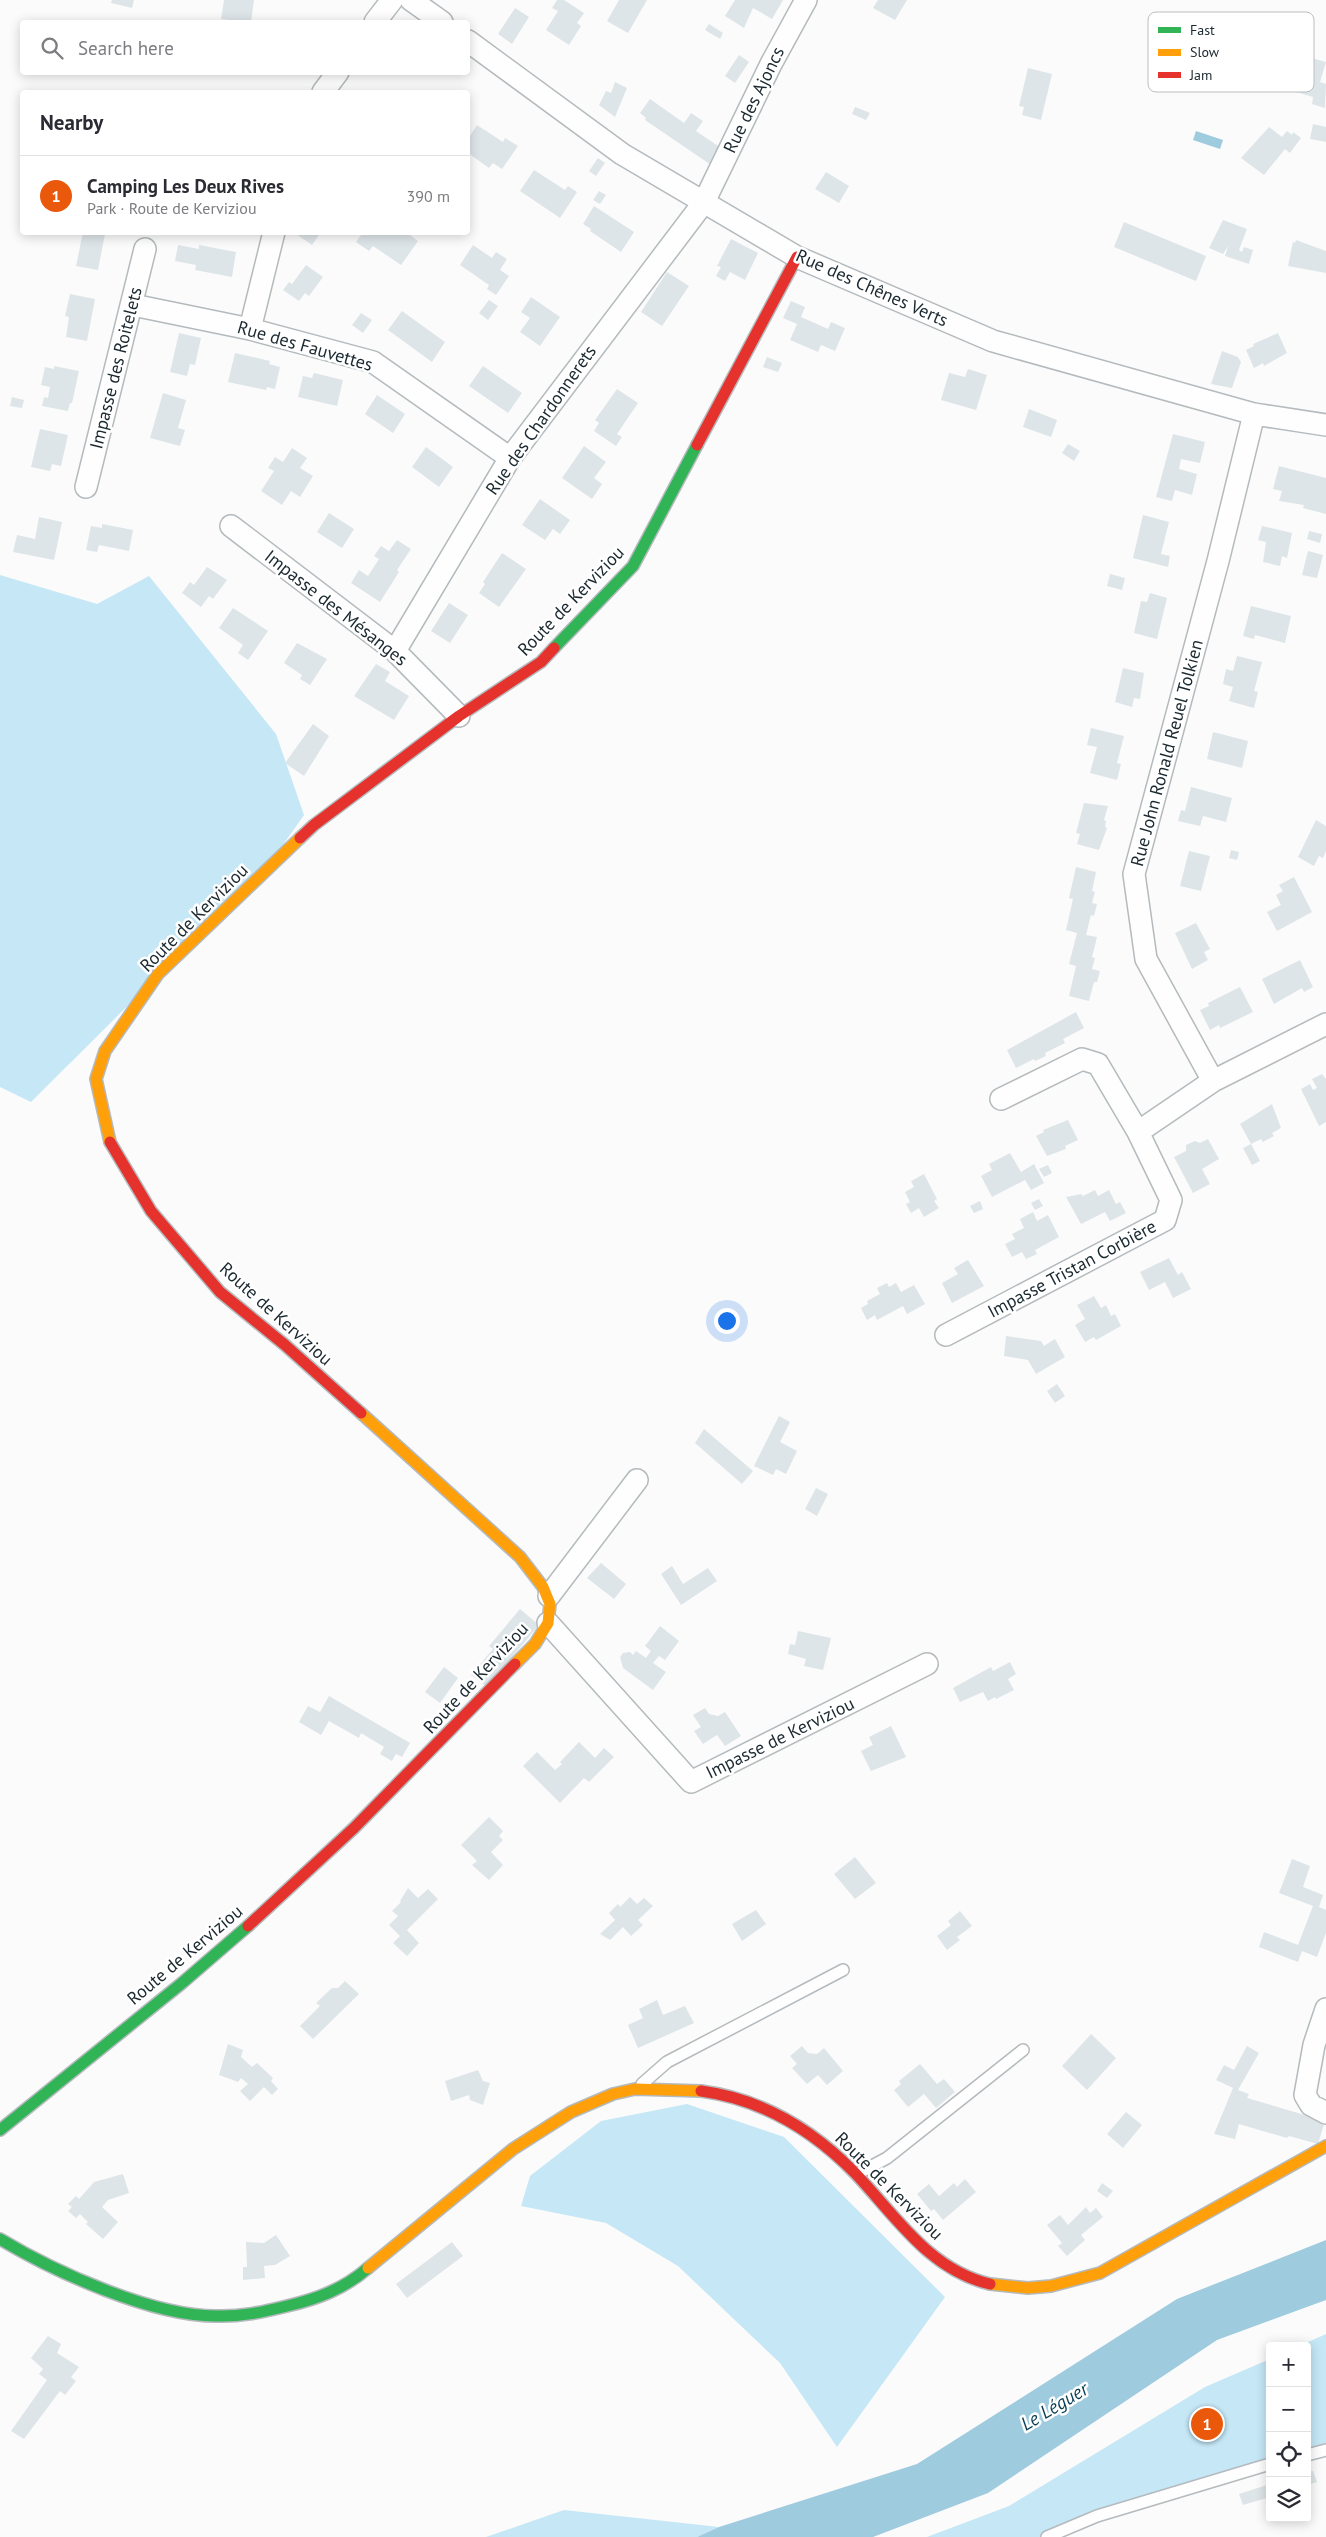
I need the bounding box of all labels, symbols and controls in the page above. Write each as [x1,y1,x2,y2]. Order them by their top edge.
legend [1148,12,1314,92]
search box [20,20,470,75]
text: Fast [1190,21,1215,39]
icon: search [38,34,66,62]
text: Search here [78,36,174,60]
street label: Rue des Ajoncs [718,43,789,157]
text: Slow [1190,43,1220,61]
text: Jam [1189,66,1212,84]
text: Nearby [40,109,103,136]
text: Camping Les Deux Rives [87,174,284,198]
text: 1 [51,186,61,206]
text: 390 m [407,186,450,206]
text: Park · Route de Kerviziou [87,198,257,218]
street label: Rue des Chênes Verts [793,244,952,331]
street label: Impasse des Roitelets [84,284,147,451]
street label: Rue des Fauvettes [235,315,375,376]
street label: Rue des Chardonnerets [480,340,601,499]
street label: Route de Kerviziou [512,541,629,660]
street label: Impasse des Mésanges [260,545,412,671]
street label: Rue John Ronald Reuel Tolkien [1125,637,1208,869]
street label: Route de Kerviziou [135,859,253,977]
street label: Impasse Tristan Corbière [983,1214,1160,1323]
street label: Route de Kerviziou [215,1257,337,1370]
your location [714,1308,740,1334]
street label: Route de Kerviziou [418,1617,533,1738]
street label: Impasse de Kerviziou [702,1692,858,1783]
street label: Route de Kerviziou [122,1900,247,2010]
street label: Route de Kerviziou [830,2127,948,2245]
map controls [1266,2342,1311,2522]
button: + [1266,2342,1311,2387]
water label: Le Léguer [1016,2376,1094,2435]
button: − [1266,2387,1311,2432]
pin: 1 [1191,2405,1223,2443]
button: locate [1266,2432,1311,2477]
button: layers [1266,2477,1311,2522]

